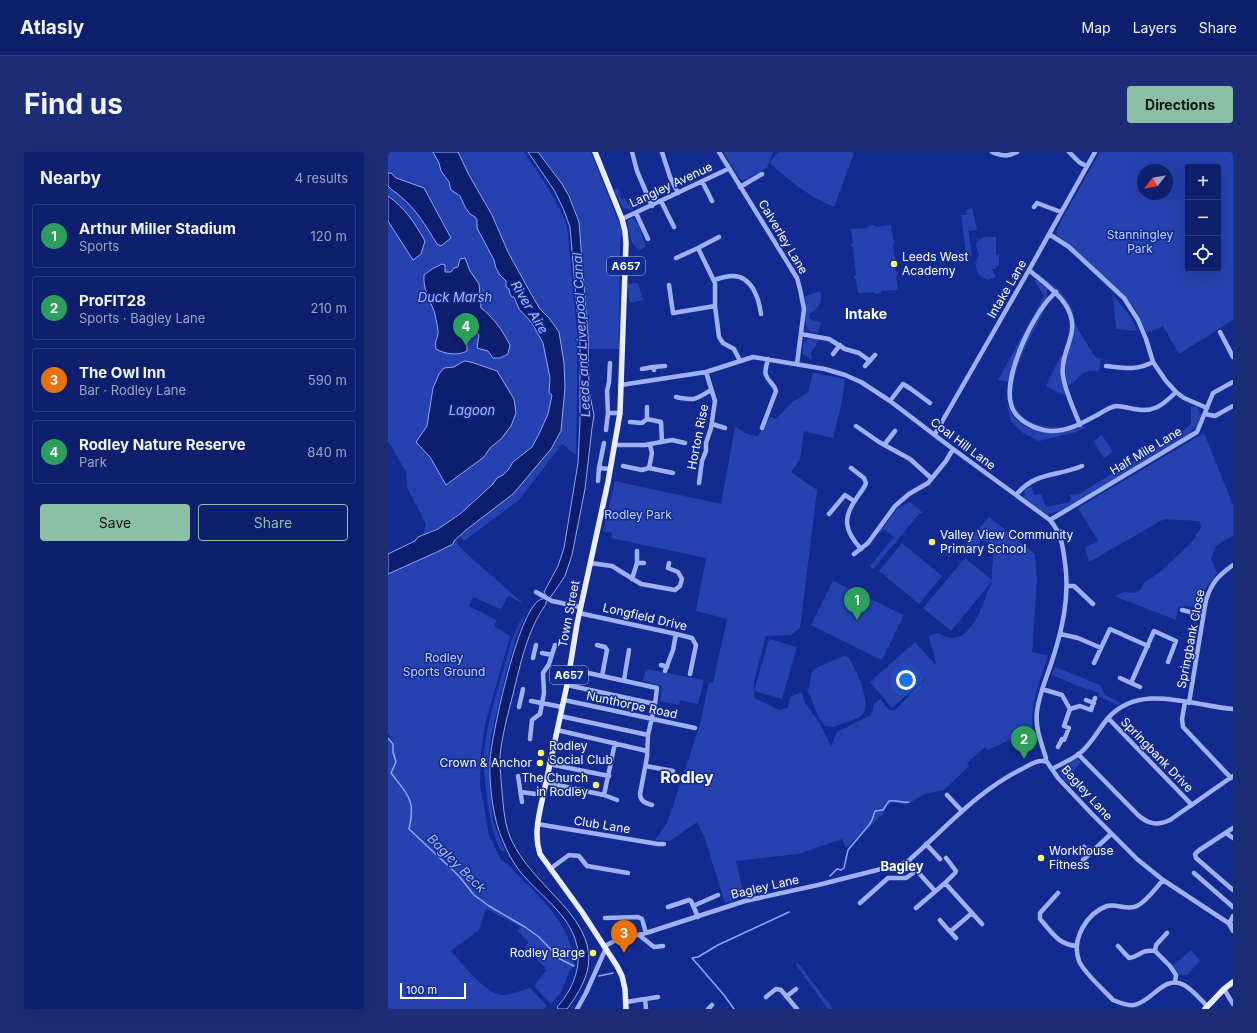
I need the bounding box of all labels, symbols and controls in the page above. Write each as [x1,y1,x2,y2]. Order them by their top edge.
text: Atlasly [20,16,84,39]
text: Map [1082,19,1111,36]
text: Layers [1133,19,1177,36]
text: Share [1199,19,1237,36]
button: Directions [1127,86,1233,123]
text: Find us [24,87,123,121]
street label: Langley Avenue [627,159,715,210]
north arrow [1137,164,1173,200]
map controls [1185,164,1221,272]
button: + [1185,164,1221,200]
text: Nearby [40,168,101,188]
text: 4 results [295,170,348,186]
street label: Calverley Lane [755,197,812,277]
button: − [1185,200,1221,236]
text: Arthur Miller Stadium [79,219,236,238]
park label: Stanningley Park [1107,227,1173,256]
text: 1 [51,228,57,244]
text: 120 m [311,228,347,244]
button: locate [1185,236,1221,272]
text: Sports [79,238,119,254]
place label: Leeds West Academy [902,249,968,278]
water label: Leeds and Liverpool Canal [569,251,593,418]
road number: A657 [607,257,645,275]
street label: Intake Lane [984,257,1029,321]
marker: Leeds West Academy [889,259,899,269]
water label: River Aire [508,278,552,336]
water label: Duck Marsh [418,289,493,305]
text: ProFIT28 [79,291,146,310]
text: 2 [50,300,58,316]
text: 210 m [311,300,347,316]
district label: Intake [845,305,887,322]
text: Sports · Bagley Lane [79,310,205,326]
pin: 4 [453,313,479,346]
text: The Owl Inn [79,363,166,382]
text: 3 [50,372,58,388]
text: 590 m [308,372,347,388]
text: Bar · Rodley Lane [79,382,186,398]
water label: Lagoon [449,402,496,418]
street label: Horton Rise [684,403,711,471]
street label: Coal Hill Lane [928,414,999,473]
street label: Half Mile Lane [1107,423,1184,478]
text: Rodley Nature Reserve [79,435,246,454]
text: 4 [50,444,58,460]
text: 840 m [307,444,347,460]
text: Park [79,454,107,470]
button: Save [40,504,190,541]
button: Share [198,504,348,541]
park label: Rodley Park [604,507,672,522]
place label: Valley View Community Primary School [940,527,1073,556]
marker: Valley View Community Primary School [927,537,937,547]
street label: Town Street [555,579,582,649]
pin: 1 [844,587,870,620]
street label: Springbank Close [1174,588,1207,690]
street label: Longfield Drive [601,600,689,634]
park label: Rodley Sports Ground [403,650,485,679]
road number: A657 [550,666,588,684]
your location [896,670,916,690]
street label: Nunthorpe Road [585,688,679,721]
street label: Springbank Drive [1118,714,1197,795]
pin: 2 [1011,726,1037,759]
place label: Rodley Social Club [549,738,613,767]
marker: Rodley Social Club [536,748,546,758]
place label: Crown & Anchor [440,755,532,770]
marker: Crown & Anchor [535,758,545,768]
street label: Bagley Lane [1059,762,1116,823]
district label: Rodley [660,767,714,787]
place label: The Church in Rodley [522,770,588,799]
marker: The Church in Rodley [591,780,601,790]
street label: Club Lane [573,813,631,836]
water label: Bagley Beck [424,830,490,896]
place label: Workhouse Fitness [1049,843,1113,872]
marker: Workhouse Fitness [1036,853,1046,863]
district label: Bagley [880,858,924,874]
street label: Bagley Lane [729,871,800,902]
pin: 3 [611,920,637,953]
place label: Rodley Barge [510,945,585,960]
marker: Rodley Barge [588,948,598,958]
scale bar [400,981,466,1000]
text: 100 m [406,983,437,997]

